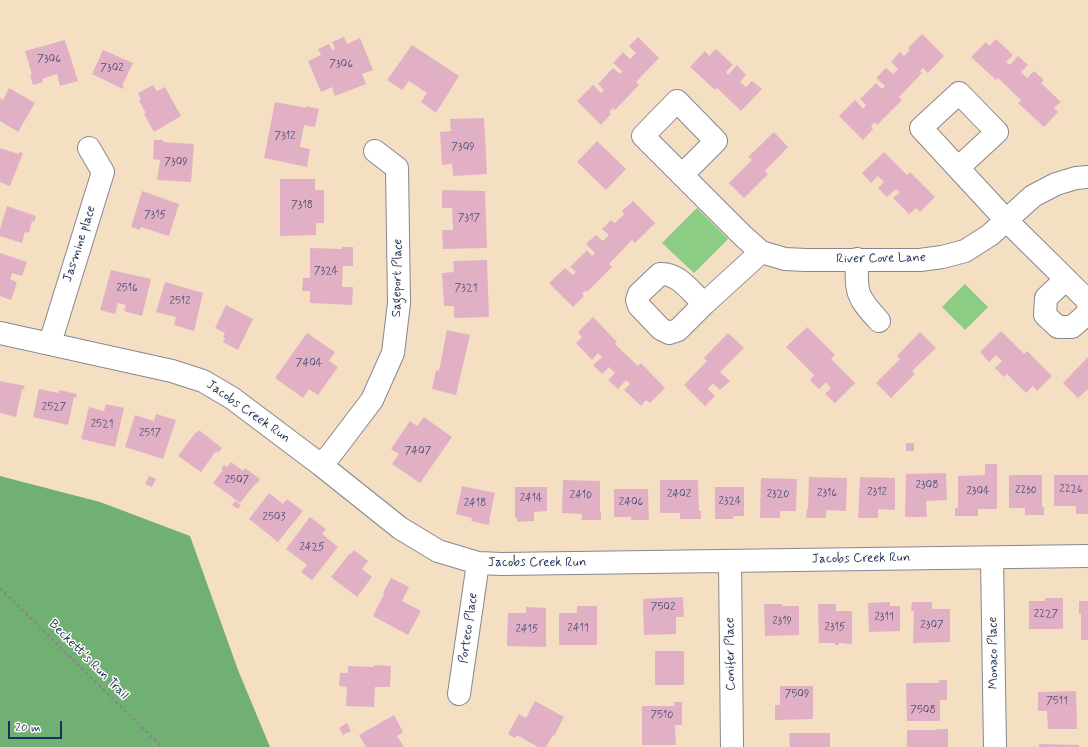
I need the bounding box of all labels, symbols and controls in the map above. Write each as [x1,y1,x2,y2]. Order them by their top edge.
house number: 7306 [37,53,61,67]
house number: 7306 [329,58,353,72]
house number: 7302 [100,62,124,76]
house number: 7312 [275,130,295,144]
house number: 7309 [451,141,475,155]
house number: 7309 [164,156,188,170]
house number: 7318 [291,199,313,213]
street label: Jasmine place [60,204,100,284]
house number: 7315 [144,209,166,223]
house number: 7317 [458,212,480,226]
street label: Sageport Place [390,239,406,317]
street label: River Cove Lane [836,250,926,268]
house number: 7324 [314,265,338,279]
house number: 2516 [116,282,138,296]
house number: 7321 [455,282,477,296]
house number: 2512 [170,295,190,309]
house number: 7404 [296,357,322,371]
street label: Jacobs Creek Run [203,377,293,447]
house number: 2527 [42,401,66,415]
house number: 2521 [91,418,113,432]
house number: 2517 [139,427,161,441]
house number: 7407 [405,445,431,459]
house number: 2507 [225,474,249,488]
house number: 2308 [916,479,938,493]
house number: 2226 [1059,483,1083,497]
house number: 2230 [1015,484,1037,498]
house number: 2304 [966,485,990,499]
house number: 2312 [867,486,887,500]
house number: 2316 [817,487,837,501]
house number: 2402 [667,488,691,502]
house number: 2320 [767,488,789,502]
house number: 2410 [570,489,592,503]
house number: 2414 [520,492,542,506]
house number: 2324 [718,495,742,509]
house number: 2406 [619,496,643,510]
house number: 2418 [464,497,486,511]
house number: 2503 [263,511,285,525]
house number: 2425 [299,541,325,555]
street label: Jacobs Creek Run [812,550,910,568]
street label: Jacobs Creek Run [488,555,586,571]
street label: Porteco Place [456,592,482,664]
house number: 7502 [651,601,675,615]
house number: 2227 [1034,608,1058,622]
house number: 2311 [874,611,894,625]
house number: 2319 [772,615,792,629]
street label: Beckett's Run Trail [45,617,131,703]
street label: Conifer Place [723,617,739,691]
street label: Monaco Place [986,617,1002,689]
house number: 2307 [920,619,944,633]
house number: 2315 [825,621,845,635]
house number: 2411 [567,622,589,636]
house number: 2415 [516,623,538,637]
house number: 7509 [785,688,809,702]
house number: 7511 [1046,695,1068,709]
house number: 7508 [910,704,936,718]
house number: 7510 [651,709,673,723]
scale bar [10,713,64,739]
text: 20 m [15,720,41,736]

